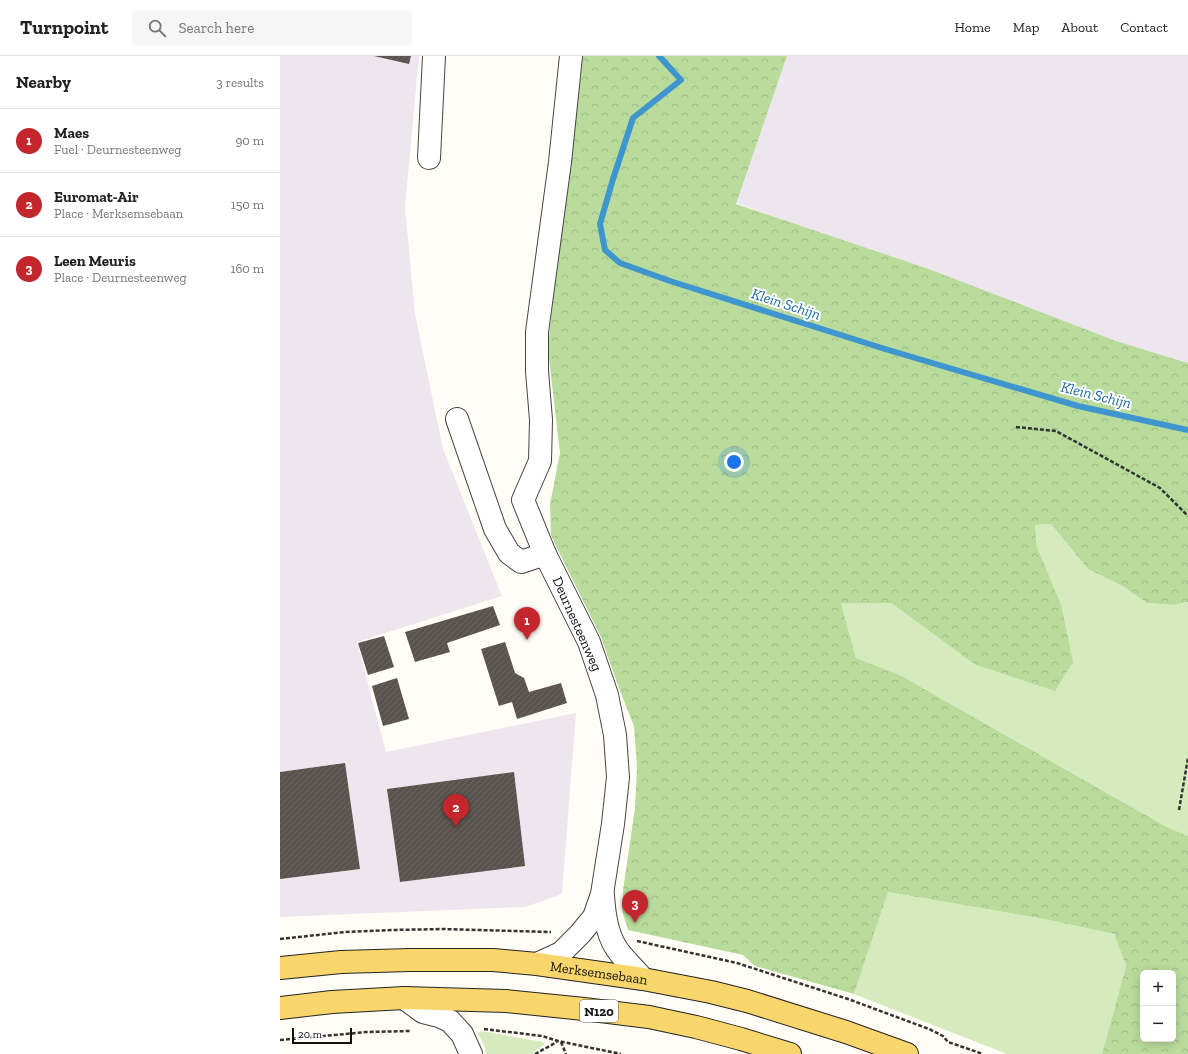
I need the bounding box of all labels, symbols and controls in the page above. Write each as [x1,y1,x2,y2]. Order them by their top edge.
search box [132,10,412,46]
text: Turnpoint [20,16,108,39]
icon: search [146,17,168,39]
text: Search here [178,19,254,37]
text: Home [955,19,991,36]
text: Map [1013,19,1039,36]
text: About [1061,19,1098,36]
text: Contact [1120,19,1168,36]
text: Nearby [16,72,71,92]
text: 3 results [216,75,264,90]
text: Maes [54,124,89,142]
text: 1 [26,133,32,148]
text: 90 m [235,133,264,148]
text: Fuel · Deurnesteenweg [54,142,181,157]
text: Euromat-Air [54,188,139,206]
text: 2 [26,197,32,212]
text: 150 m [231,197,264,212]
text: Place · Merksemsebaan [54,206,183,221]
text: Leen Meuris [54,252,136,270]
text: 3 [26,261,32,276]
text: 160 m [230,261,264,276]
text: Place · Deurnesteenweg [54,270,187,285]
water label: Klein Schijn [749,284,823,324]
water label: Klein Schijn [1059,378,1133,412]
your location [724,452,744,472]
street label: Deurnesteenweg [549,574,606,674]
pin: 1 [514,607,540,640]
pin: 2 [443,794,469,827]
pin: 3 [622,890,648,923]
street label: Merksemsebaan [549,957,649,988]
map controls [1140,970,1176,1042]
button: + [1140,970,1176,1006]
road number: N120 [580,1000,618,1022]
button: − [1140,1006,1176,1042]
scale bar [292,1026,352,1045]
text: 20 m [298,1028,322,1041]

